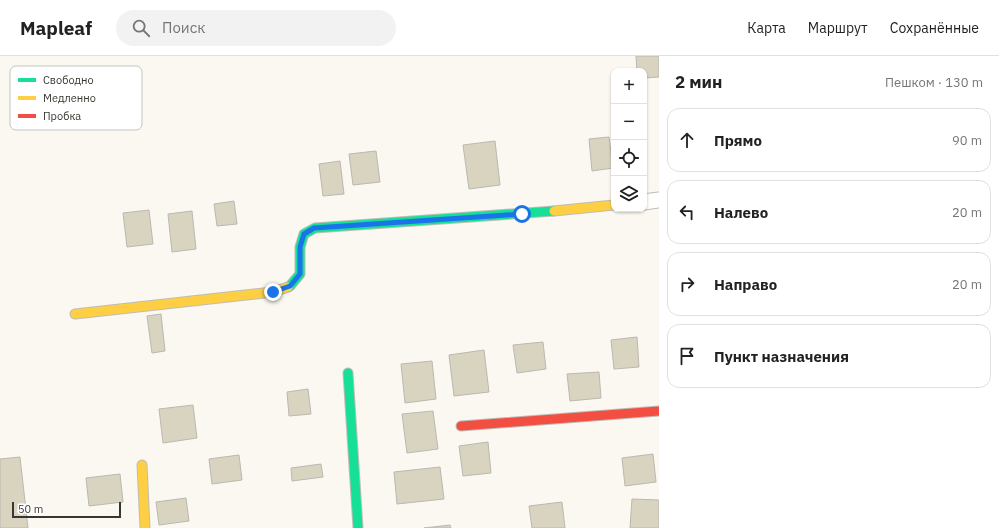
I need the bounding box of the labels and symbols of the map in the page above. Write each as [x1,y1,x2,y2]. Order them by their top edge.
legend [10,66,142,130]
text: Свободно [43,73,94,87]
text: Медленно [43,91,96,105]
text: Пробка [43,109,81,123]
route start [513,205,531,223]
route end [264,283,282,301]
scale bar [12,500,121,519]

